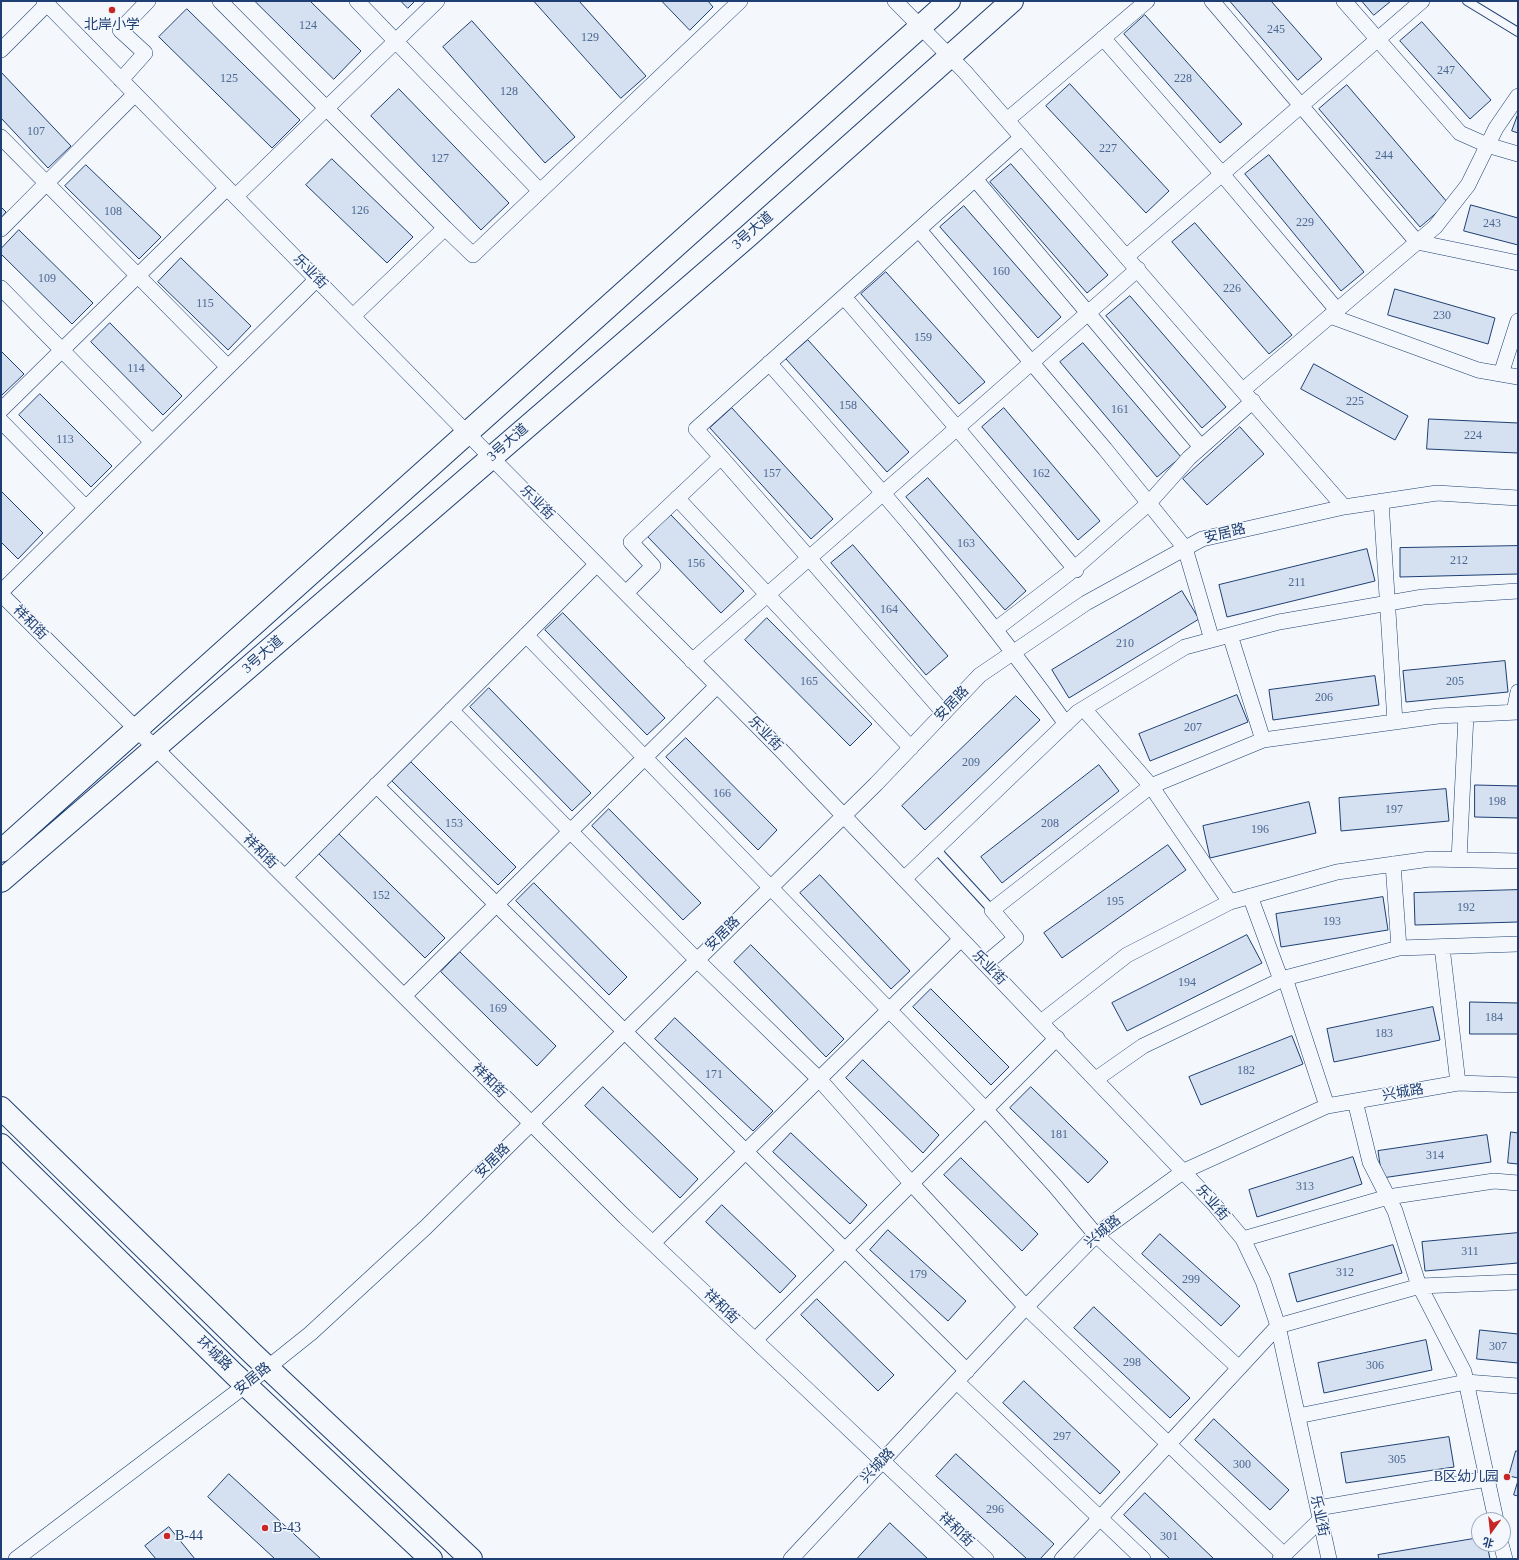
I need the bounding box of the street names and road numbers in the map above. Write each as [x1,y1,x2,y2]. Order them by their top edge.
street label: 3号大道 [729,209,777,253]
street label: 乐业街 [289,251,331,293]
street label: 3号大道 [484,421,532,465]
street label: 乐业街 [516,482,558,524]
street label: 安居路 [1203,521,1247,547]
street label: 祥和街 [9,602,51,644]
street label: 3号大道 [239,633,287,677]
street label: 安居路 [931,683,973,725]
street label: 乐业街 [744,713,786,755]
street label: 祥和街 [239,831,281,873]
street label: 安居路 [702,913,744,955]
street label: 乐业街 [968,947,1010,989]
street label: 祥和街 [468,1060,510,1102]
street label: 兴城路 [1381,1081,1425,1105]
street label: 安居路 [472,1140,514,1182]
street label: 乐业街 [1192,1182,1232,1224]
street label: 兴城路 [1082,1212,1124,1252]
street label: 祥和街 [700,1286,742,1328]
street label: 环城路 [193,1333,235,1375]
street label: 安居路 [231,1359,275,1399]
street label: 兴城路 [858,1445,898,1487]
street label: 乐业街 [1306,1494,1332,1538]
street label: 祥和街 [935,1509,977,1551]

